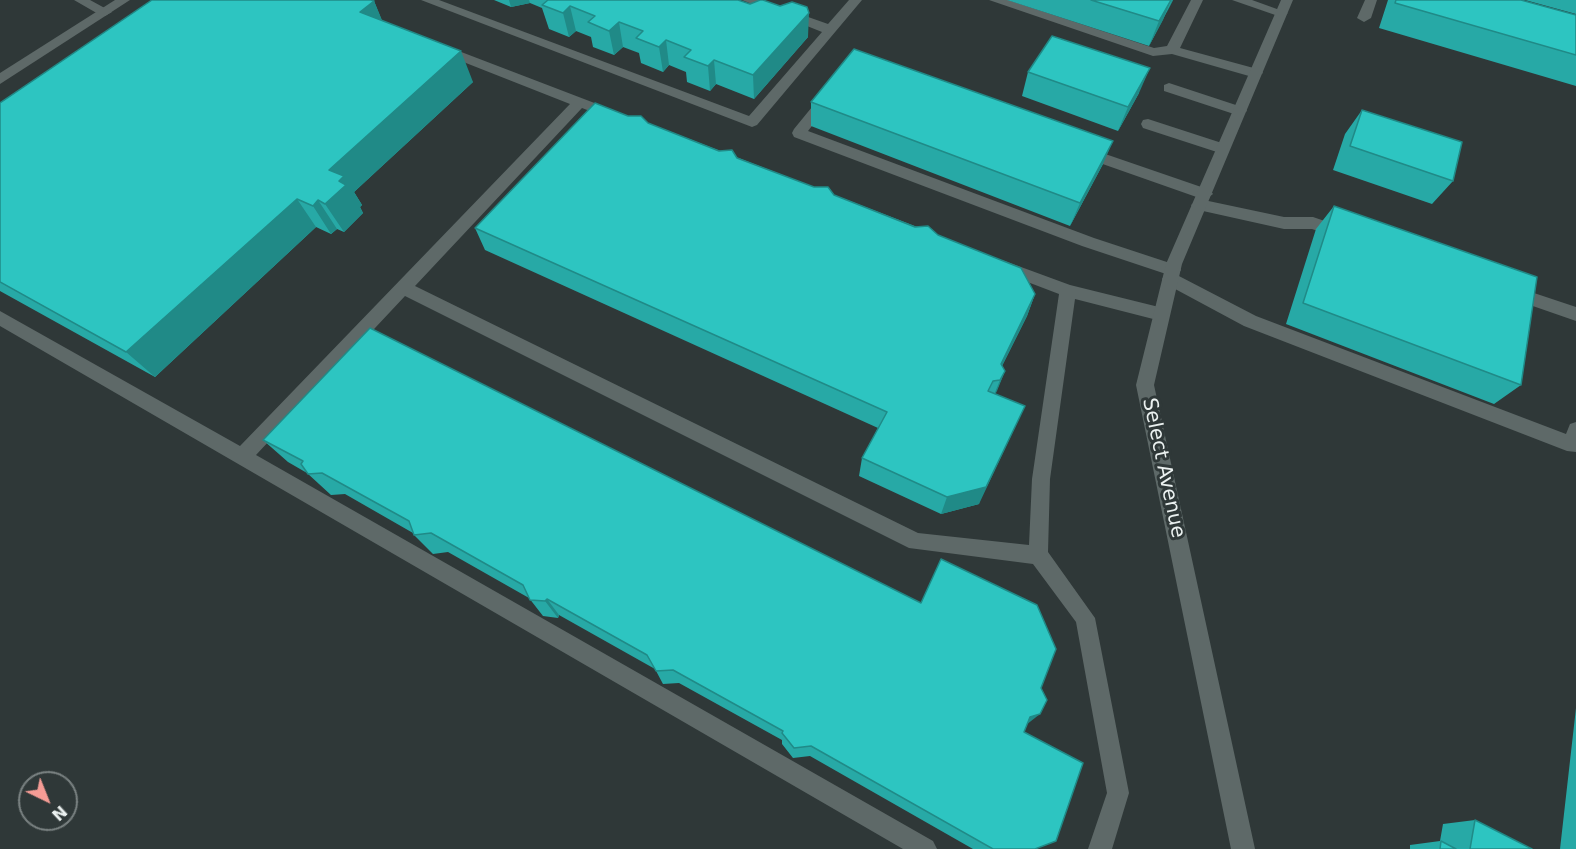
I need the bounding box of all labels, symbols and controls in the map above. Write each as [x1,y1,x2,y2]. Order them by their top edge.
street label: Select Avenue [1136,396,1190,540]
north arrow [18,771,78,831]
text: N [48,802,71,825]

